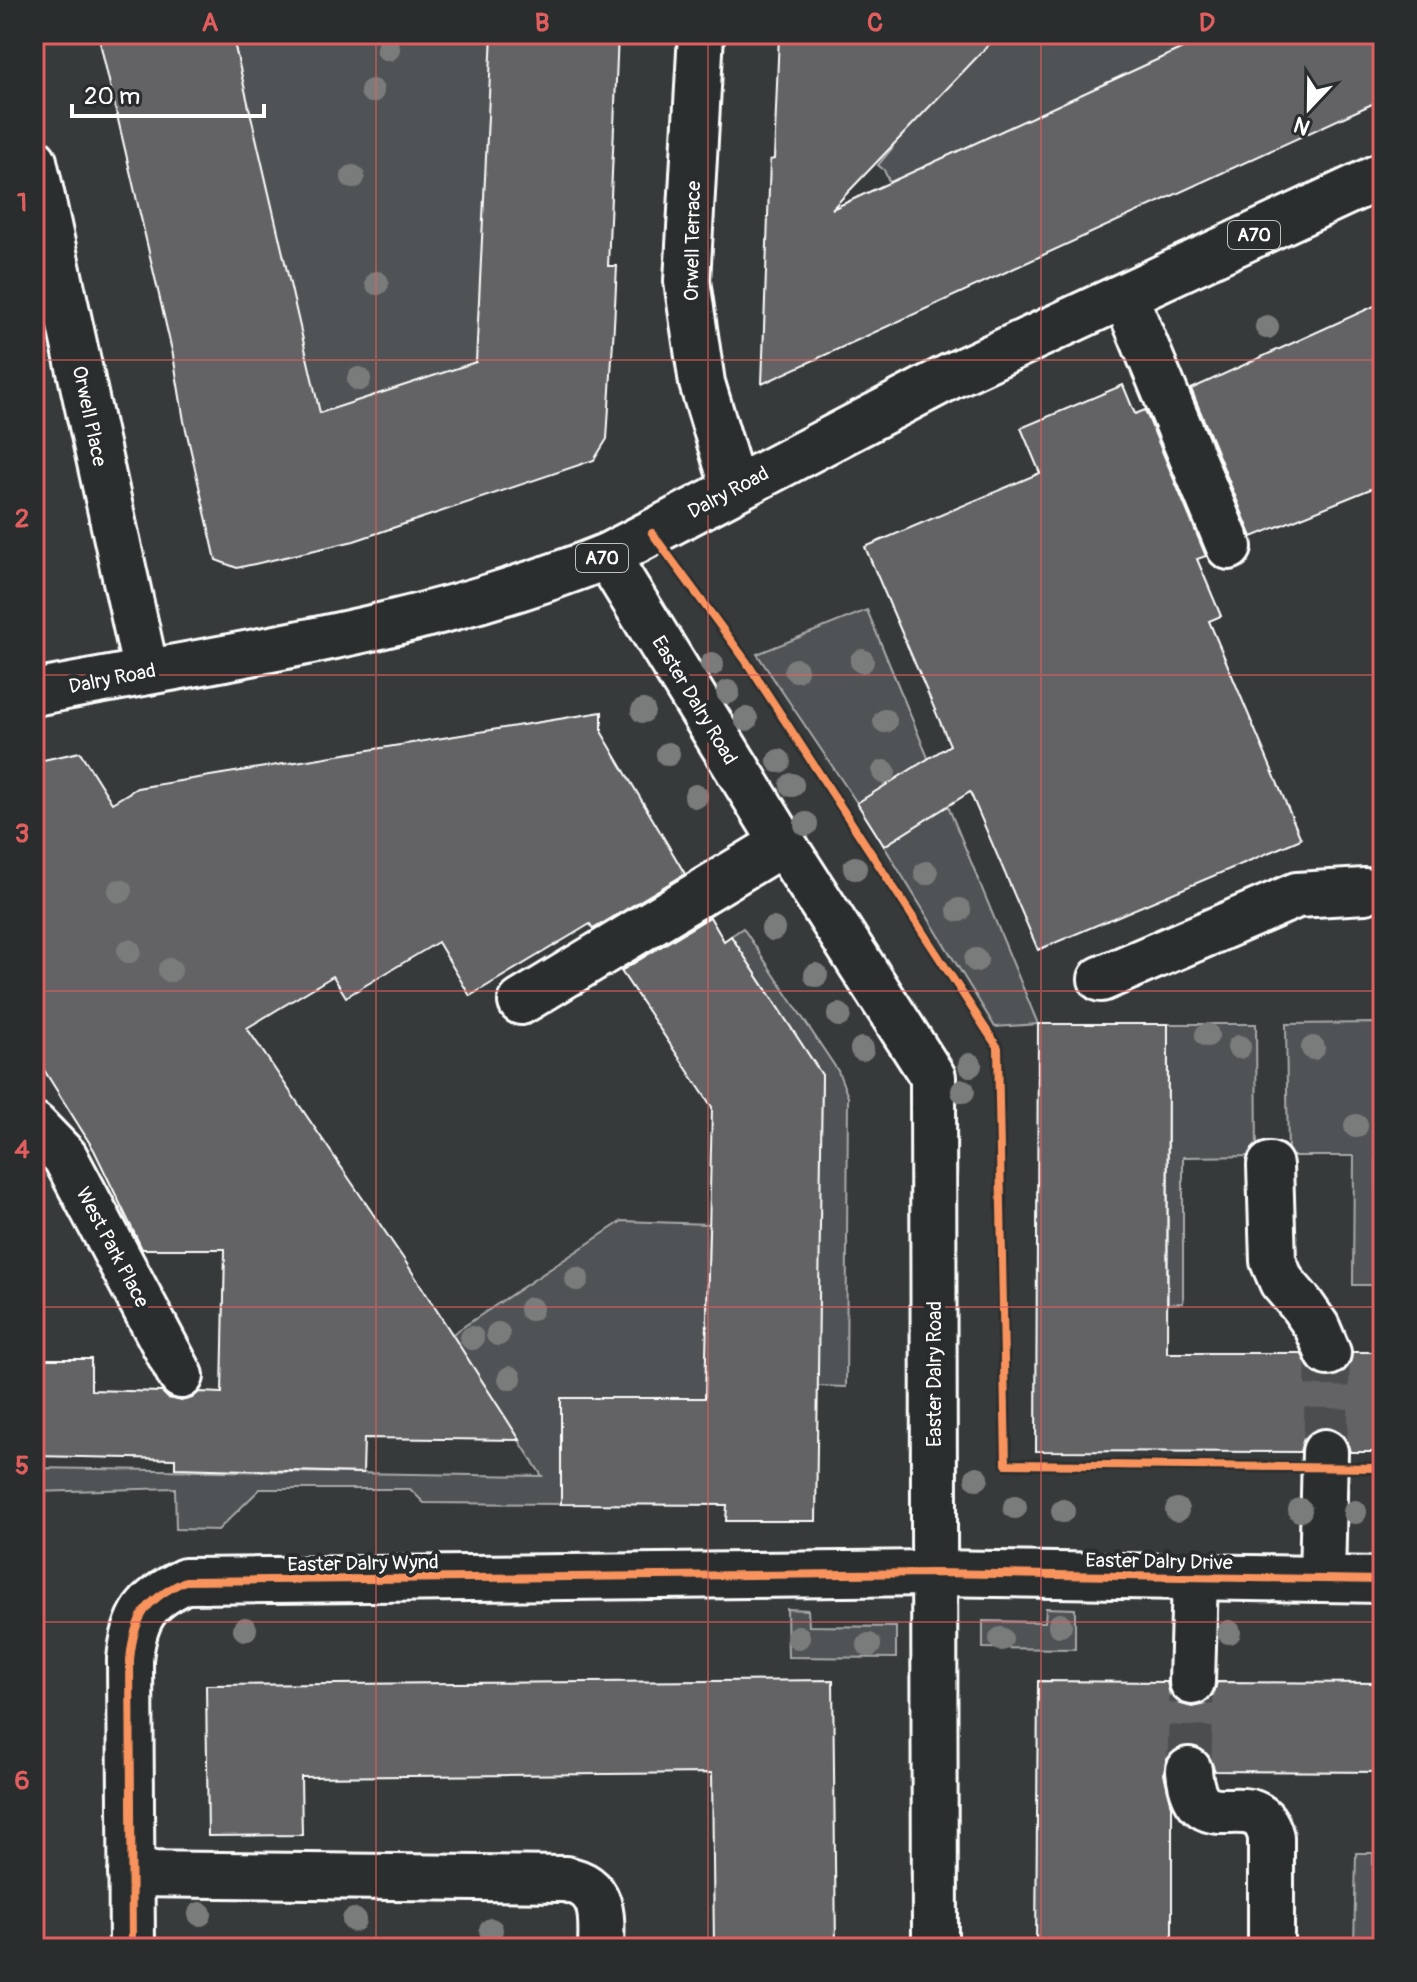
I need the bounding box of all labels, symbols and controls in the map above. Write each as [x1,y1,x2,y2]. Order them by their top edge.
text: A [202,7,219,39]
text: B [535,7,549,39]
text: C [867,7,883,39]
text: D [1199,7,1215,39]
scale bar [72,68,264,118]
north arrow [1269,68,1349,148]
text: 20 m [84,82,140,111]
text: N [1290,110,1314,141]
street label: Orwell Terrace [679,180,706,301]
text: 1 [17,187,27,219]
road number: A70 [1228,221,1280,249]
street label: Orwell Place [67,364,112,469]
street label: Dalry Road [683,461,773,524]
text: 2 [15,503,29,535]
road number: A70 [576,544,628,572]
street label: Easter Dalry Road [646,631,743,769]
street label: Dalry Road [66,658,158,699]
text: 3 [15,818,29,850]
text: 4 [14,1134,30,1166]
street label: West Park Place [70,1183,155,1312]
street label: Easter Dalry Road [922,1301,947,1447]
text: 5 [15,1450,29,1482]
street label: Easter Dalry Drive [1085,1548,1233,1575]
street label: Easter Dalry Wynd [287,1550,439,1577]
text: 6 [14,1765,30,1797]

